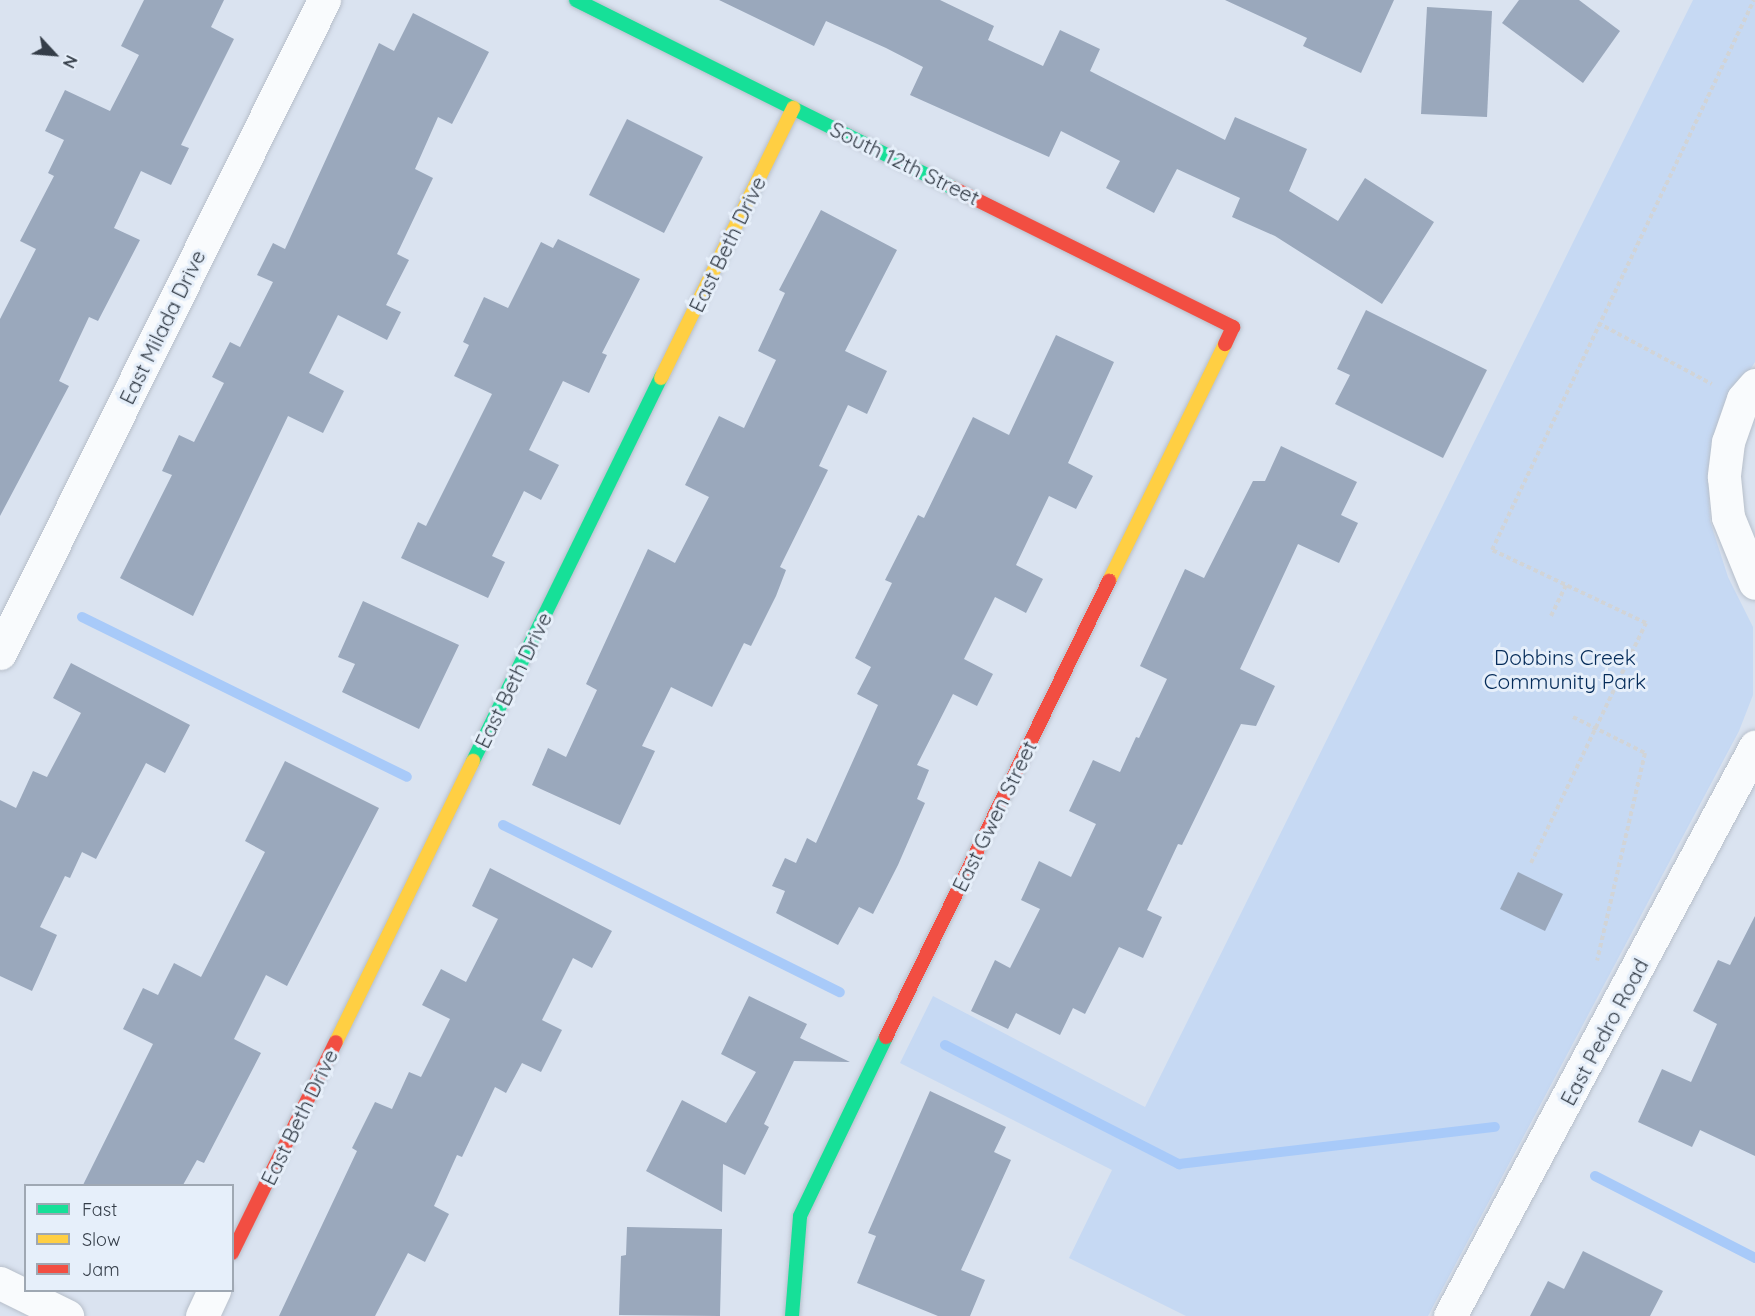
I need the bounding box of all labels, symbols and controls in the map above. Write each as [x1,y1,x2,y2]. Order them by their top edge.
north arrow [24,24,84,84]
text: N [59,52,82,72]
street label: South 12th Street [826,116,984,210]
street label: East Beth Drive [683,172,771,316]
street label: East Milada Drive [114,246,210,408]
street label: East Beth Drive [469,608,557,752]
park label: Dobbins Creek Community Park [1484,644,1646,694]
street label: East Gwen Street [947,736,1041,896]
street label: East Pedro Road [1555,954,1653,1110]
street label: East Beth Drive [255,1045,343,1189]
legend [24,1184,234,1292]
text: Fast [82,1198,117,1221]
text: Slow [82,1228,120,1251]
text: Jam [82,1258,120,1281]

